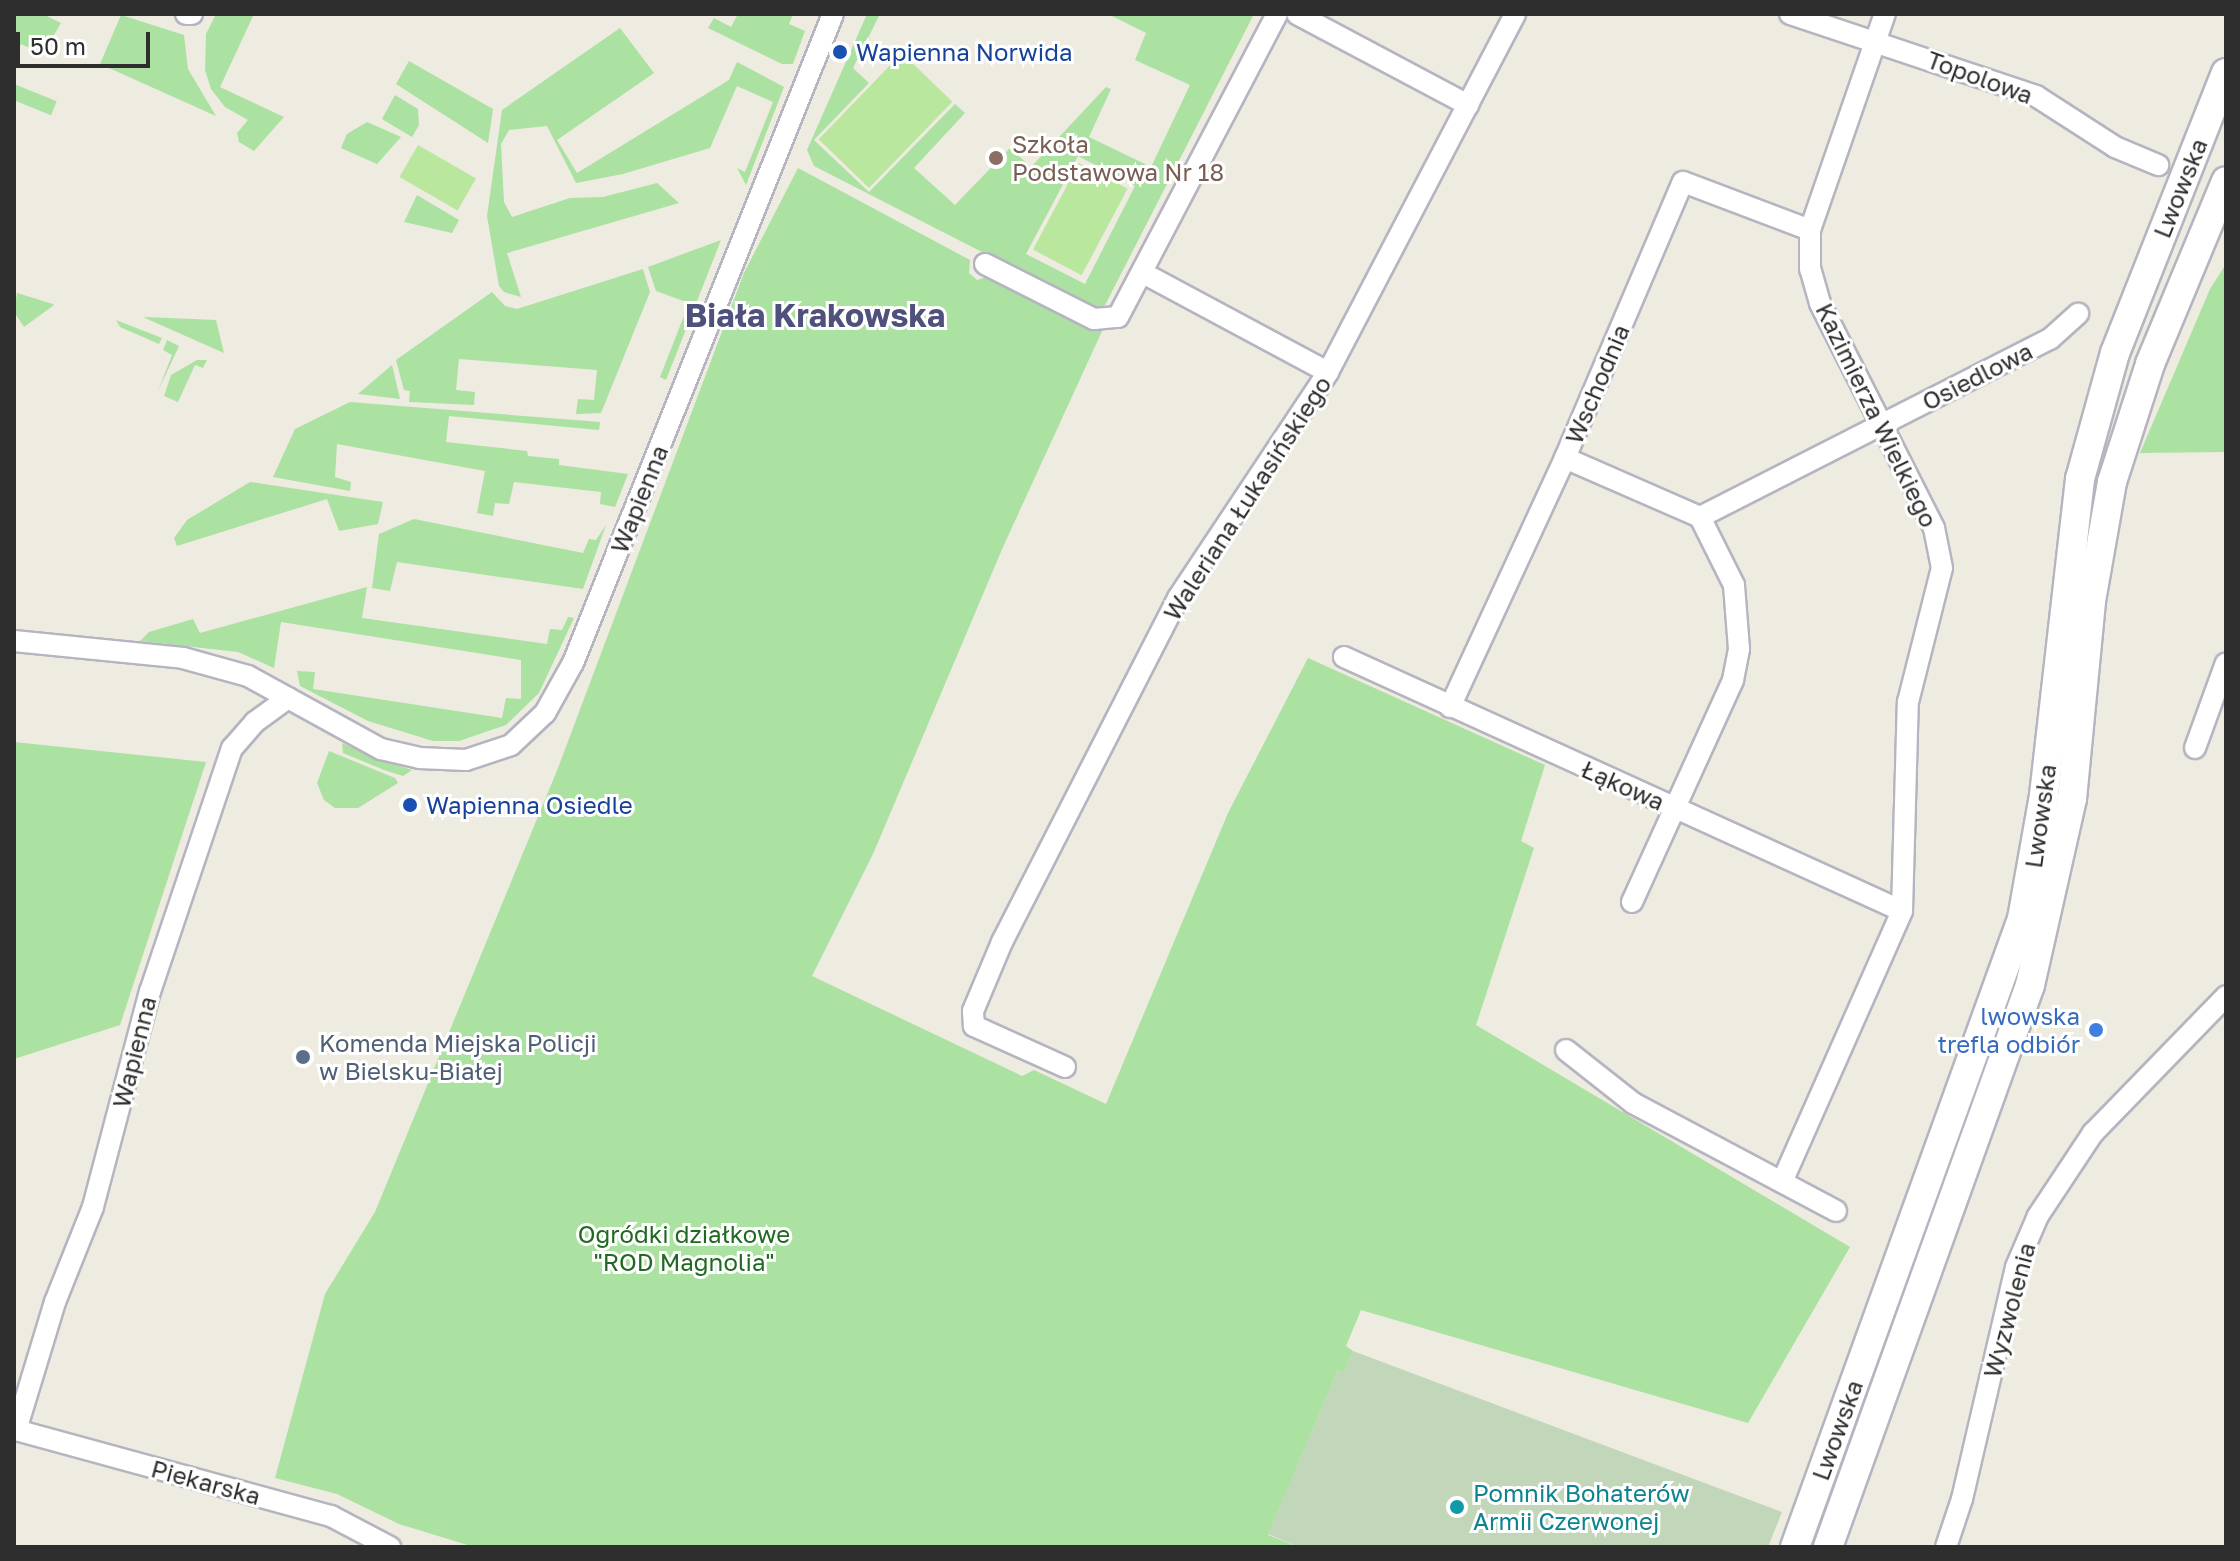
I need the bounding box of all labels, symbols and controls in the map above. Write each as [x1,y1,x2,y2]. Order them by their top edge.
scale bar [20,16,154,66]
text: 50 m [30,31,86,60]
place label: Wapienna Norwida [856,38,1073,66]
marker: Wapienna Norwida [831,43,849,61]
street label: Topolowa [1923,45,2037,109]
place label: Szkoła Podstawowa Nr 18 [1012,130,1224,186]
street label: Lwowska [2147,134,2213,242]
marker: Szkoła Podstawowa Nr 18 [987,149,1005,167]
district label: Biała Krakowska [685,296,945,334]
street label: Kazimierza Wielkiego [1810,298,1944,532]
street label: Wschodnia [1559,320,1635,448]
street label: Osiedlowa [1917,336,2037,416]
street label: Waleriana Łukasińskiego [1157,370,1337,626]
street label: Wapienna [604,441,674,557]
street label: Łąkowa [1577,754,1669,816]
street label: Lwowska [2018,762,2062,870]
place label: Wapienna Osiedle [426,791,633,819]
marker: Wapienna Osiedle [401,796,419,814]
street label: Wapienna [106,993,162,1111]
place label: lwowska trefla odbiór [1937,1002,2080,1058]
marker: lwowska trefla odbiór [2087,1021,2105,1039]
place label: Komenda Miejska Policji w Bielsku-Białej [319,1029,597,1085]
marker: Komenda Miejska Policji w Bielsku-Białej [294,1048,312,1066]
park label: Ogródki działkowe "ROD Magnolia" [578,1220,790,1276]
street label: Wyzwolenia [1977,1239,2041,1381]
street label: Lwowska [1806,1376,1868,1484]
street label: Piekarska [148,1454,264,1510]
place label: Pomnik Bohaterów Armii Czerwonej [1473,1479,1690,1535]
marker: Pomnik Bohaterów Armii Czerwonej [1448,1498,1466,1516]

